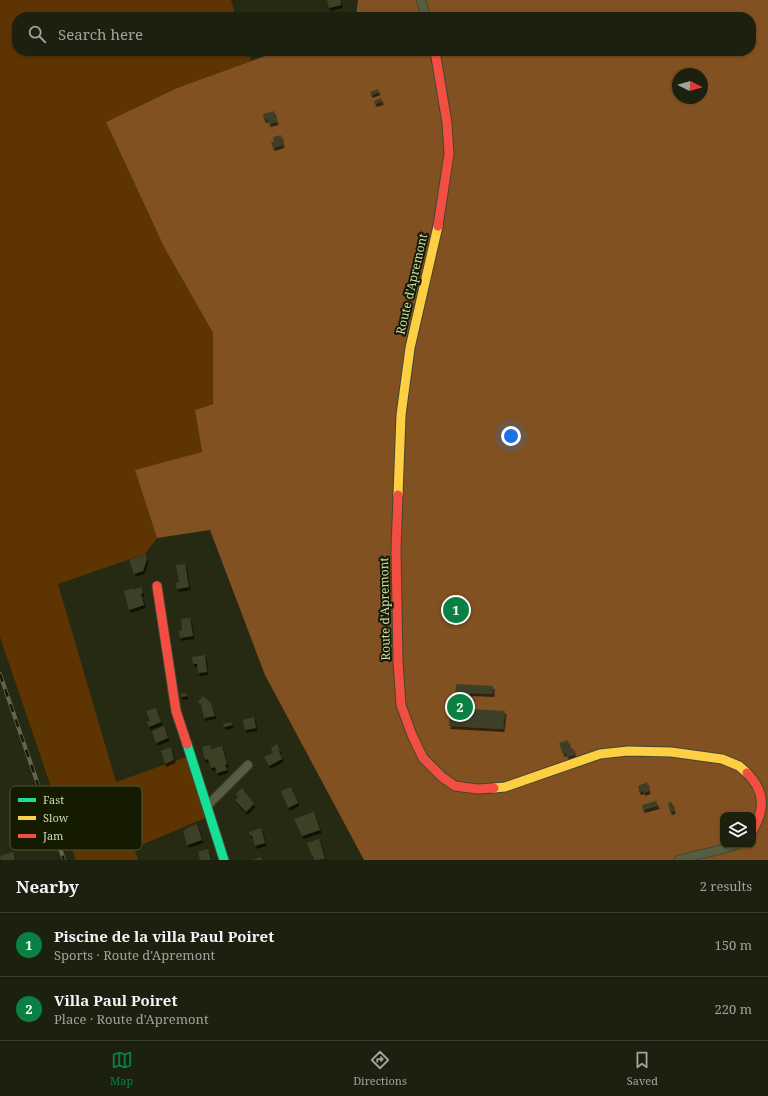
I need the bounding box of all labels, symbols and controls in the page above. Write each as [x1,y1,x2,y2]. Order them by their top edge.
search box [12,12,756,56]
icon: search [26,23,48,45]
text: Search here [58,24,143,44]
north arrow [672,68,708,104]
street label: Route d'Apremont [392,232,431,336]
your location [501,426,521,446]
street label: Route d'Apremont [375,557,394,661]
pin: 1 [443,595,469,625]
pin: 2 [447,692,473,722]
legend [10,786,142,850]
text: Fast [43,792,64,807]
text: Slow [43,810,69,825]
map controls [720,812,756,848]
button: layers [720,812,756,848]
text: Jam [42,828,64,843]
text: Nearby [16,875,79,898]
text: 2 results [700,877,752,895]
text: Piscine de la villa Paul Poiret [54,926,274,946]
text: 1 [25,936,33,954]
text: 150 m [715,936,752,954]
text: Sports · Route d'Apremont [54,946,215,964]
text: Villa Paul Poiret [54,990,178,1010]
text: 2 [25,1000,33,1018]
text: 220 m [715,1000,752,1018]
text: Place · Route d'Apremont [54,1010,209,1028]
tab: Map [110,1049,133,1088]
tab: Directions [353,1049,407,1088]
tab: Saved [627,1049,658,1088]

